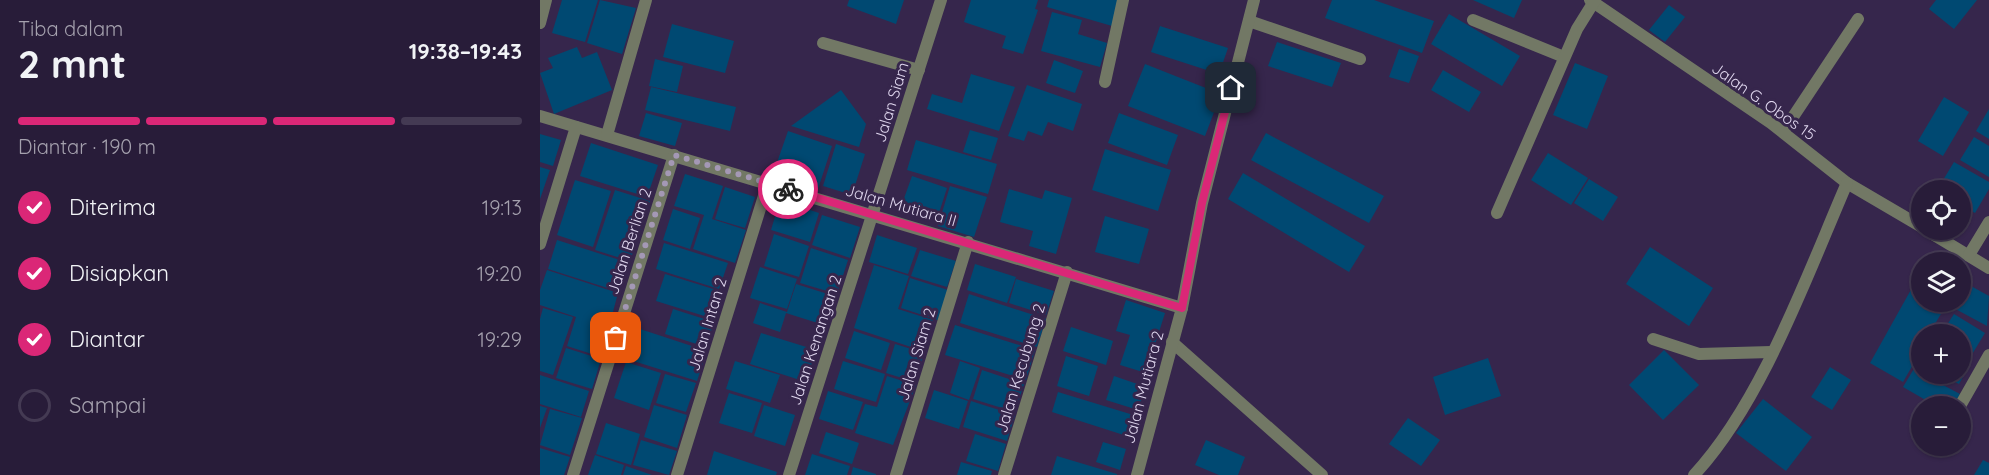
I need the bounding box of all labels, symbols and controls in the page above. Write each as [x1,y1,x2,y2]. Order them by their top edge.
text: Tiba dalam [18,16,123,41]
text: 19:38–19:43 [409,37,522,65]
text: 2 mnt [18,39,126,88]
street label: Jalan G. Obos 15 [1708,58,1820,144]
street label: Jalan Siam [869,60,913,144]
pin [1205,62,1256,113]
icon: home [1214,71,1247,104]
text: Diantar · 190 m [18,134,156,159]
courier [758,159,818,219]
icon: bike [772,173,805,206]
street label: Jalan Mutiara II [843,180,959,230]
map controls [1911,180,1971,456]
button: locate [1911,180,1971,240]
street label: Jalan Berlian 2 [602,185,656,297]
icon: check [18,191,51,224]
text: Diterima [69,193,156,221]
text: 19:13 [482,195,522,220]
button: layers [1911,252,1971,312]
icon: check [18,257,51,290]
text: Disiapkan [69,259,169,287]
text: 19:20 [477,261,522,286]
street label: Jalan Kenangan 2 [785,272,846,408]
street label: Jalan Intan 2 [683,275,731,373]
street label: Jalan Kecubung 2 [991,301,1049,435]
street label: Jalan Siam 2 [892,305,940,403]
pin [590,312,641,363]
icon: bag [599,321,632,354]
icon: check [18,323,51,356]
button: + [1911,324,1971,384]
text: Diantar [69,325,145,353]
text: 19:29 [477,327,522,352]
street label: Jalan Mutiara 2 [1118,328,1168,445]
text: Sampai [69,391,146,419]
button: − [1911,396,1971,456]

